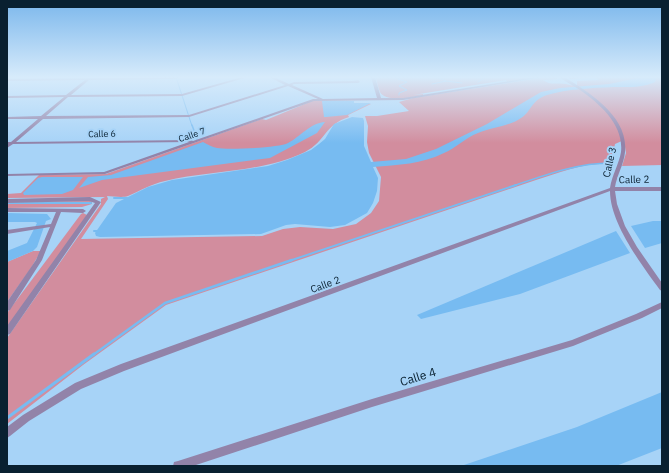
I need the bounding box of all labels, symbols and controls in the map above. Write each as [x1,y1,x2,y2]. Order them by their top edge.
street label: Calle 7 [177,125,207,144]
street label: Calle 6 [88,128,116,139]
street label: Calle 3 [600,146,619,179]
street label: Calle 2 [618,173,650,186]
street label: Calle 2 [308,273,342,296]
street label: Calle 4 [398,364,438,389]

